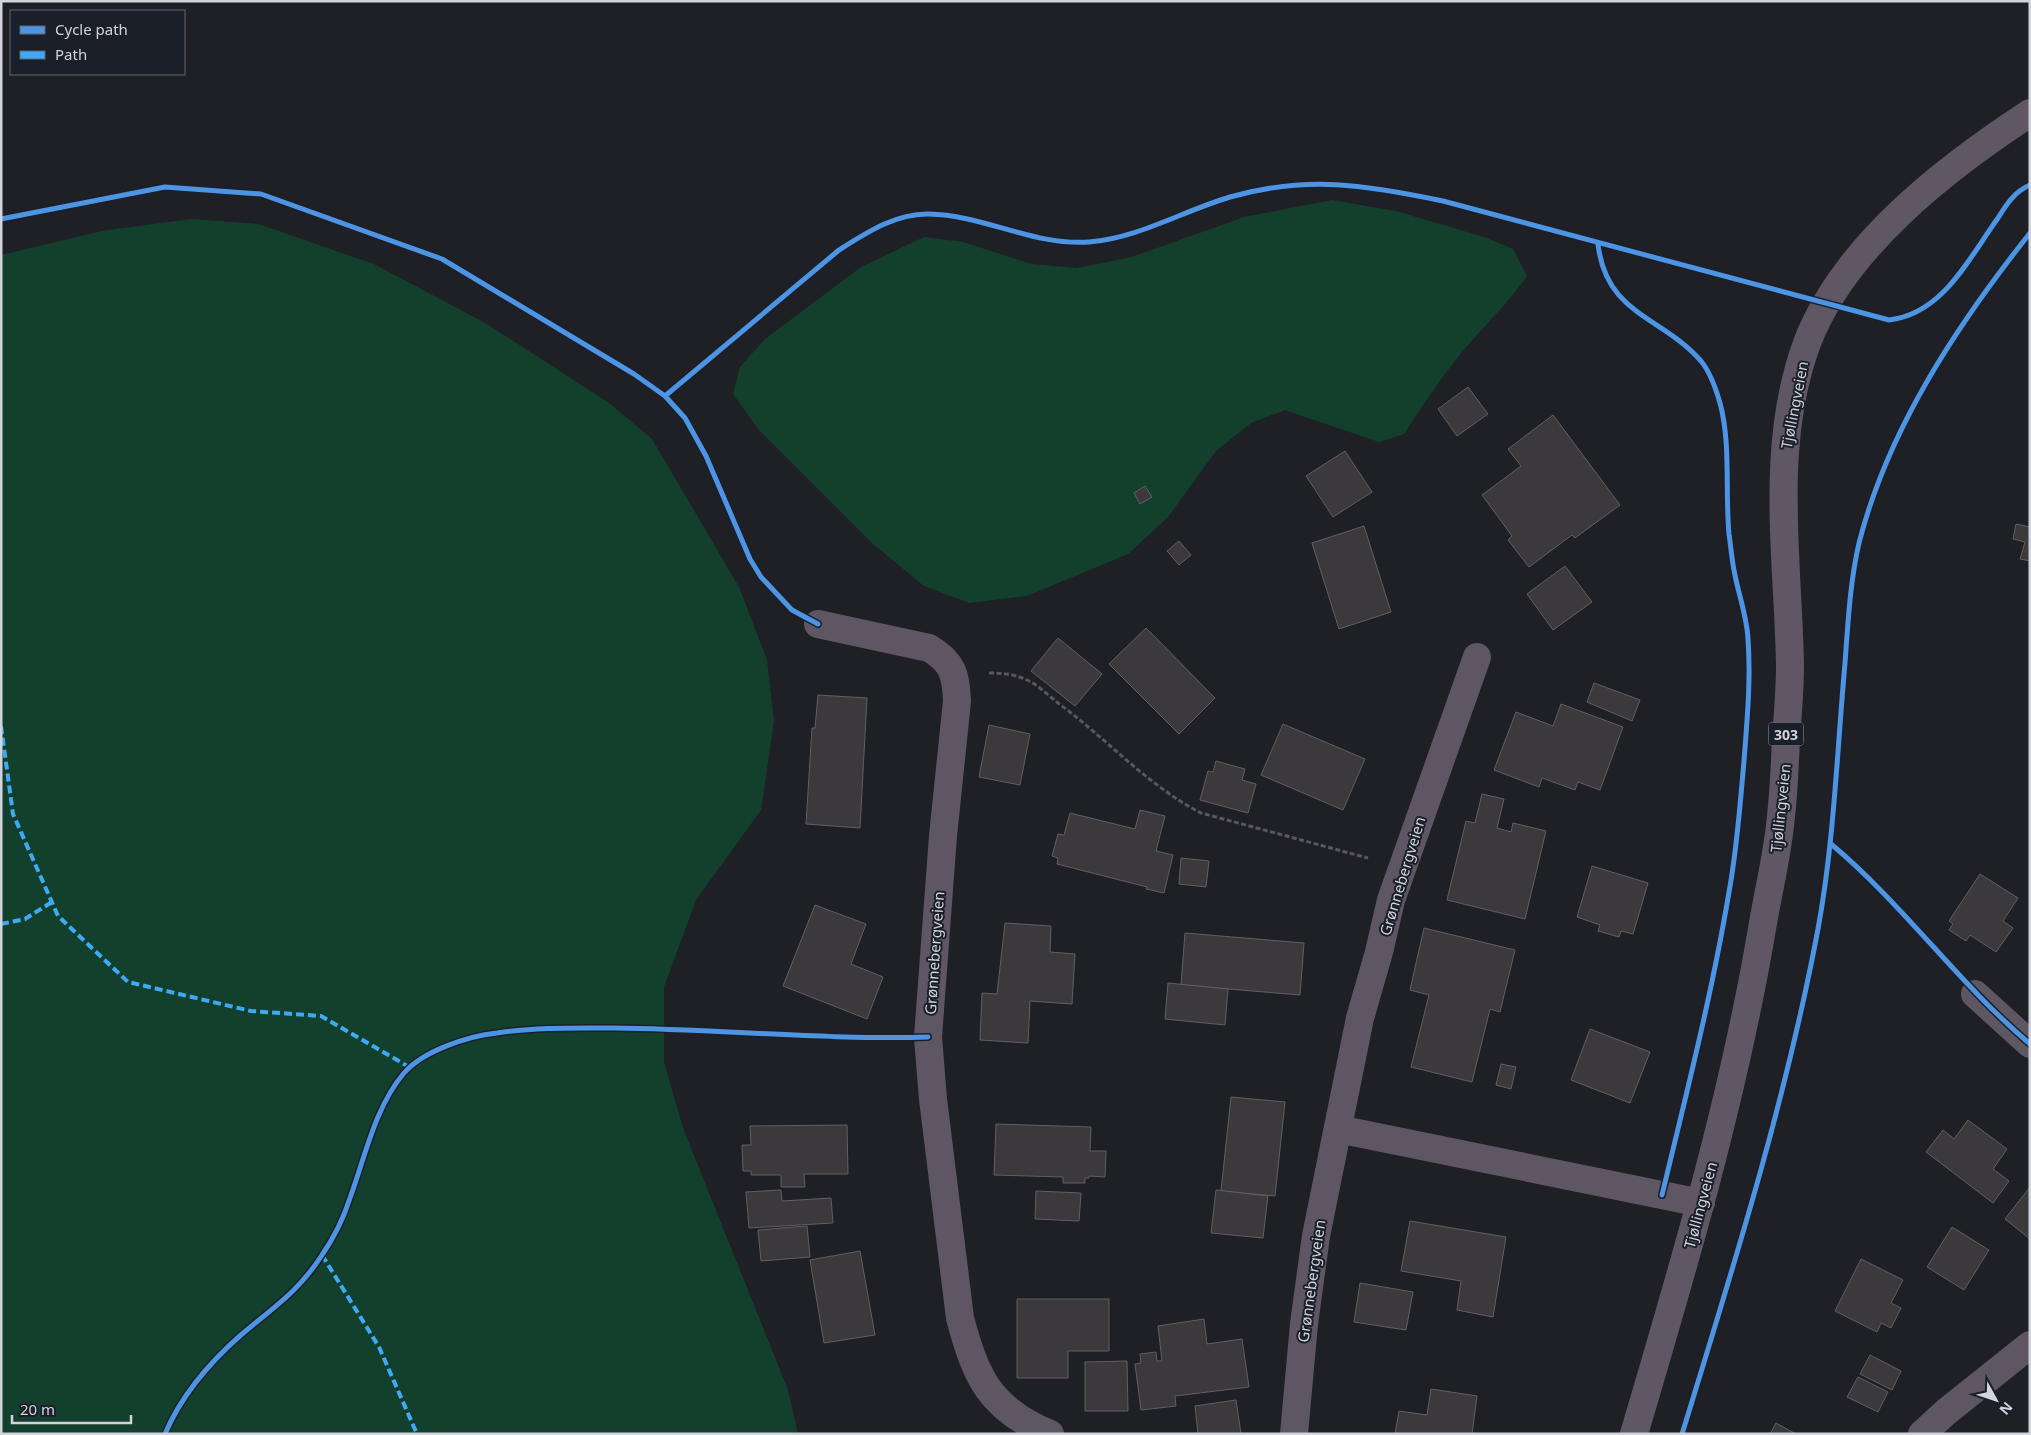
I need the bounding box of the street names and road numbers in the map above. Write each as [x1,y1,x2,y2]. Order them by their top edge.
street label: Tjøllingveien [1776,359,1812,451]
road number: 303 [1768,722,1804,746]
street label: Tjøllingveien [1765,763,1795,853]
street label: Grønnebergveien [1374,814,1430,938]
street label: Grønnebergveien [920,891,948,1015]
street label: Tjøllingveien [1679,1159,1721,1251]
street label: Grønnebergveien [1293,1218,1329,1344]

